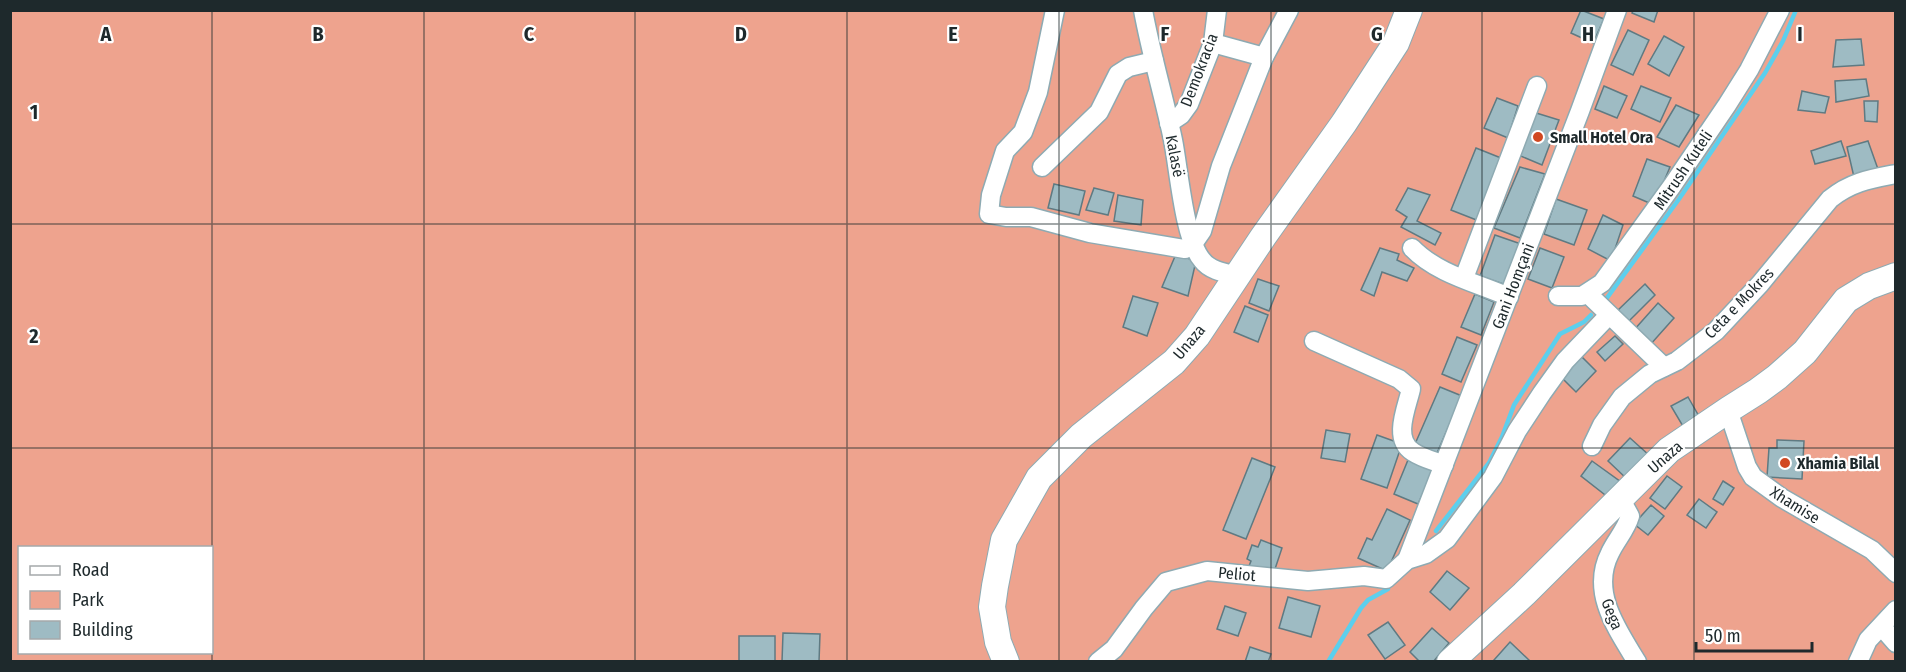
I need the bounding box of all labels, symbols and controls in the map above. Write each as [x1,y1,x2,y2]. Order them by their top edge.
text: A [100,22,113,46]
text: B [312,22,324,46]
text: C [524,22,535,46]
text: D [735,22,747,46]
text: E [948,22,958,46]
text: F [1161,22,1170,46]
text: G [1371,22,1383,46]
text: H [1582,22,1594,46]
text: I [1797,22,1803,46]
street label: Demokracia [1176,30,1222,109]
text: 1 [30,100,38,124]
street label: Mitrush Kuteli [1650,127,1716,213]
place label: Small Hotel Ora [1550,128,1653,147]
marker: Small Hotel Ora [1531,130,1545,144]
street label: Kalasë [1162,133,1188,179]
street label: Gani Homçani [1488,240,1538,332]
street label: Ceta e Mokres [1700,263,1778,342]
street label: Unaza [1169,321,1209,363]
text: 2 [28,324,39,348]
street label: Unaza [1644,437,1686,477]
place label: Xhamia Bilal [1796,454,1880,473]
marker: Xhamia Bilal [1778,456,1792,470]
street label: Xhamise [1767,482,1823,528]
legend [18,546,213,654]
text: Road [72,559,109,581]
street label: Peliot [1217,563,1257,585]
text: Park [72,589,105,611]
street label: Gega [1597,596,1627,633]
scale bar [1696,615,1812,653]
text: Building [72,619,133,641]
text: 50 m [1705,625,1741,647]

